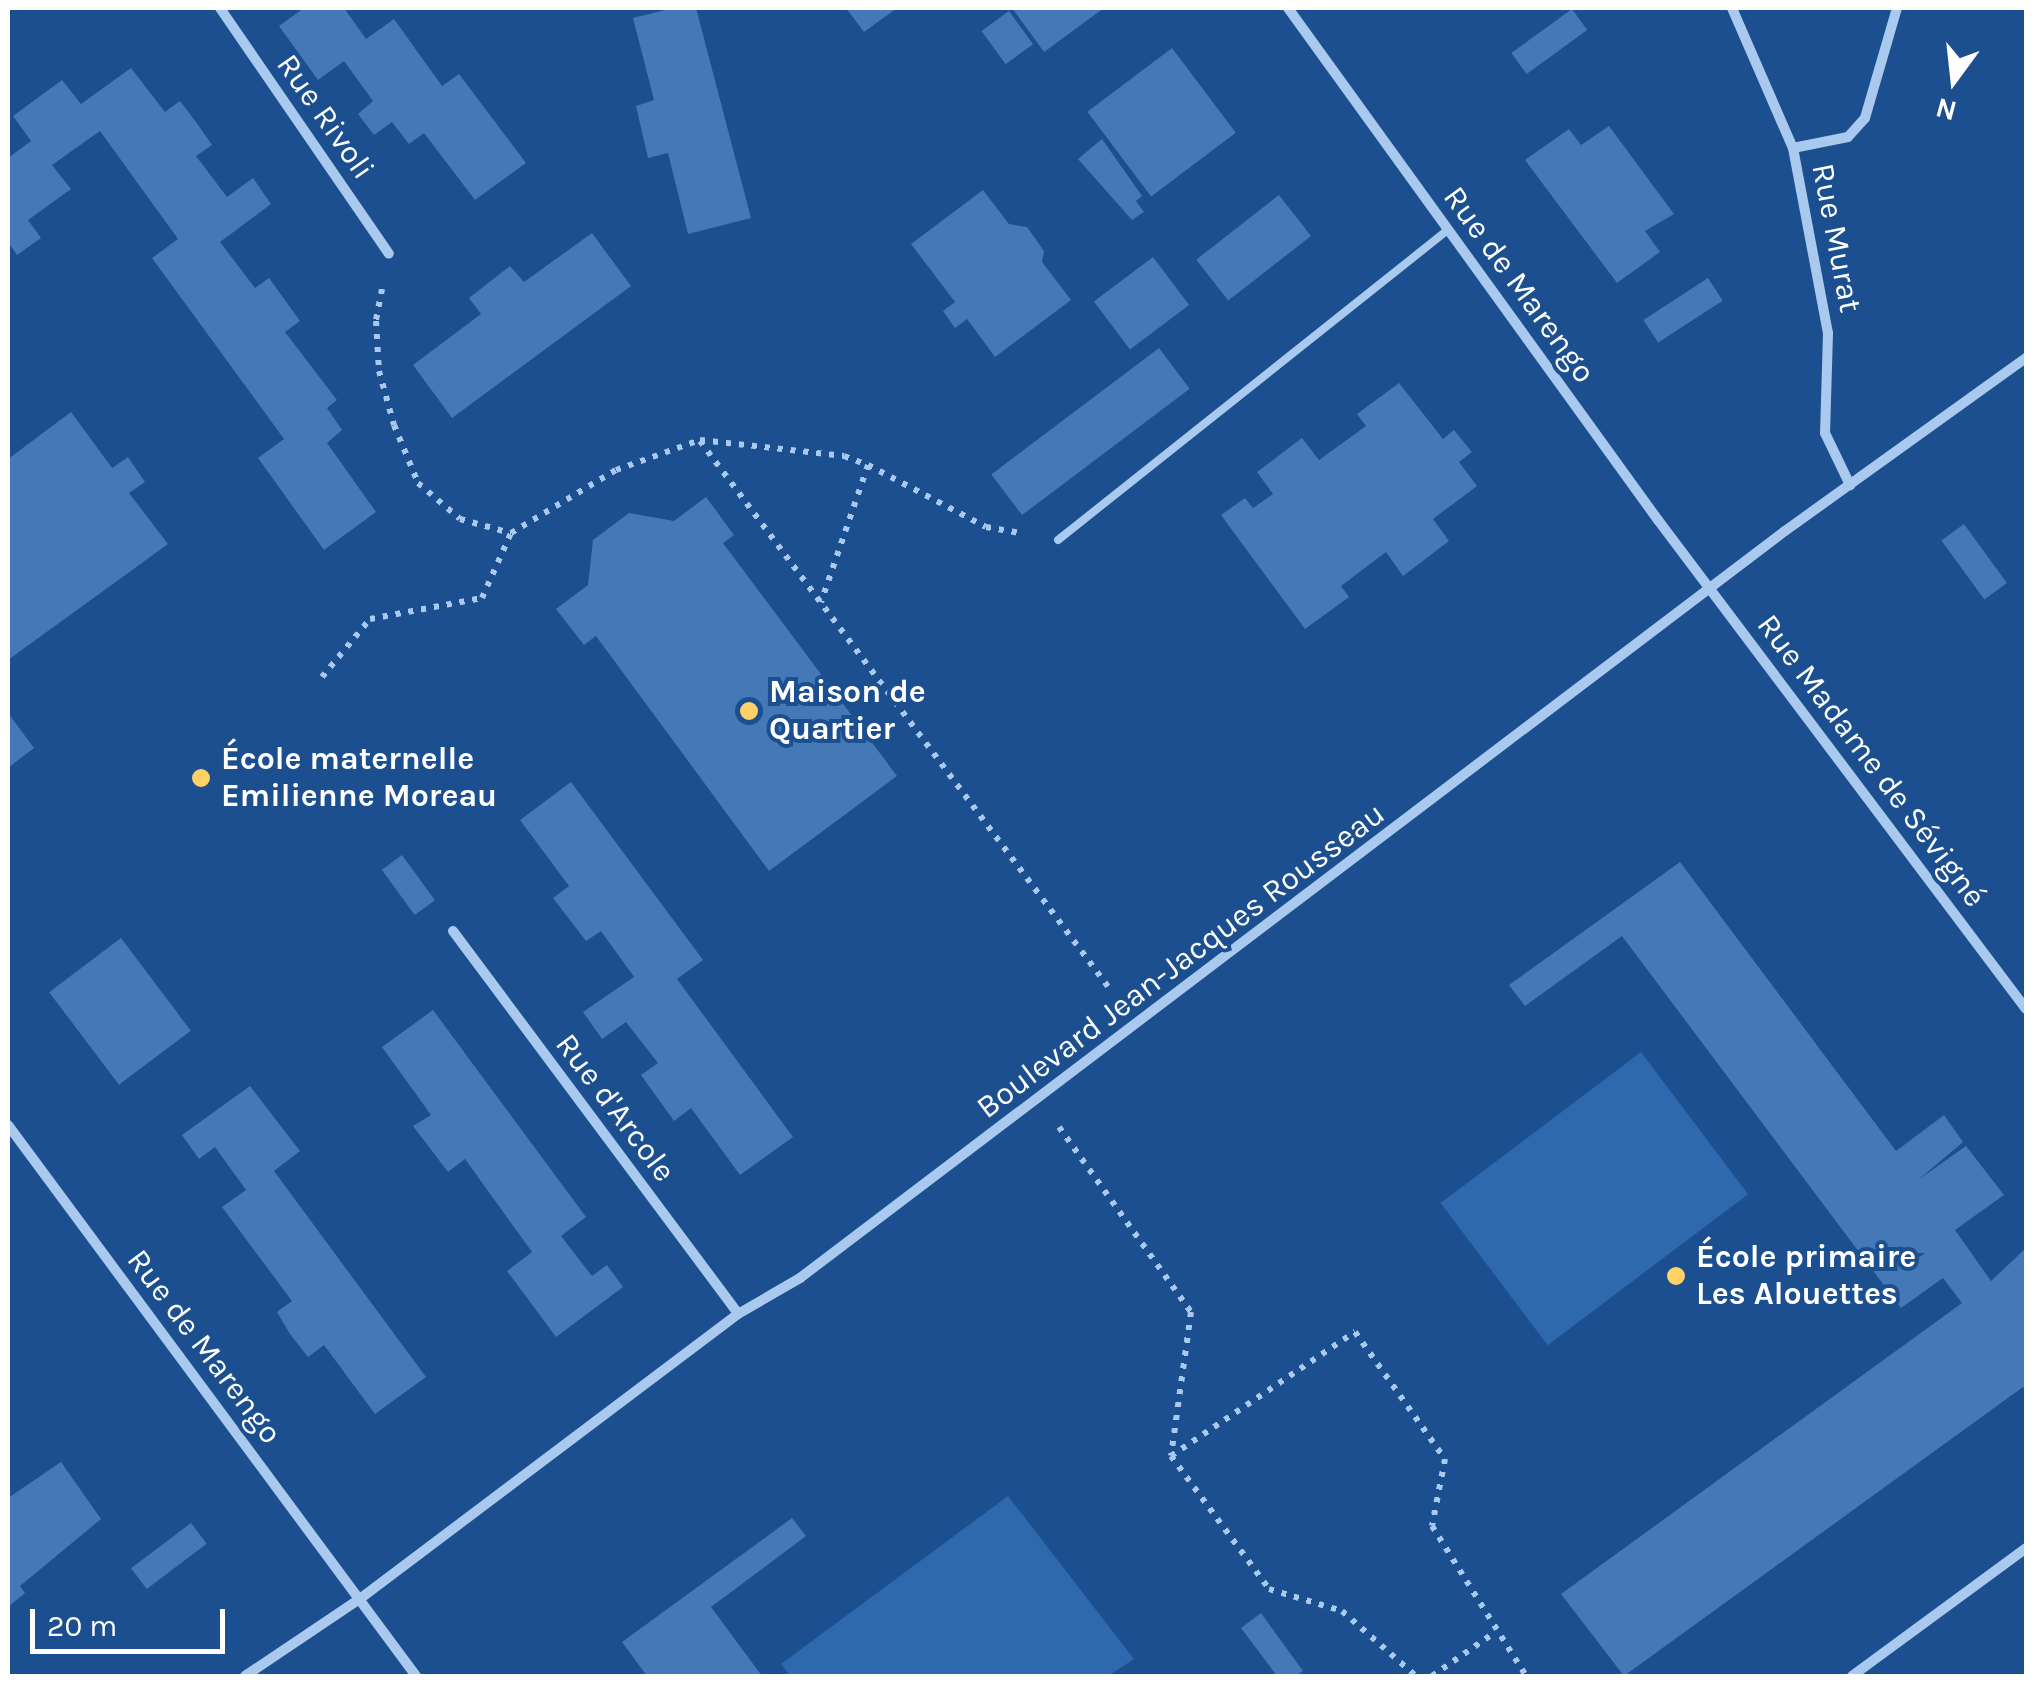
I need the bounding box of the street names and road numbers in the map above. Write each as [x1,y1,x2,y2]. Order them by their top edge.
street label: Rue Rivoli [268,47,382,187]
street label: Rue Murat [1803,160,1869,316]
street label: Rue de Marengo [1435,179,1603,391]
street label: Rue Madame de Sévigné [1748,607,1994,915]
street label: Boulevard Jean-Jacques Rousseau [969,795,1393,1127]
street label: Rue d'Arcole [547,1026,683,1190]
street label: Rue de Marengo [118,1242,290,1452]

